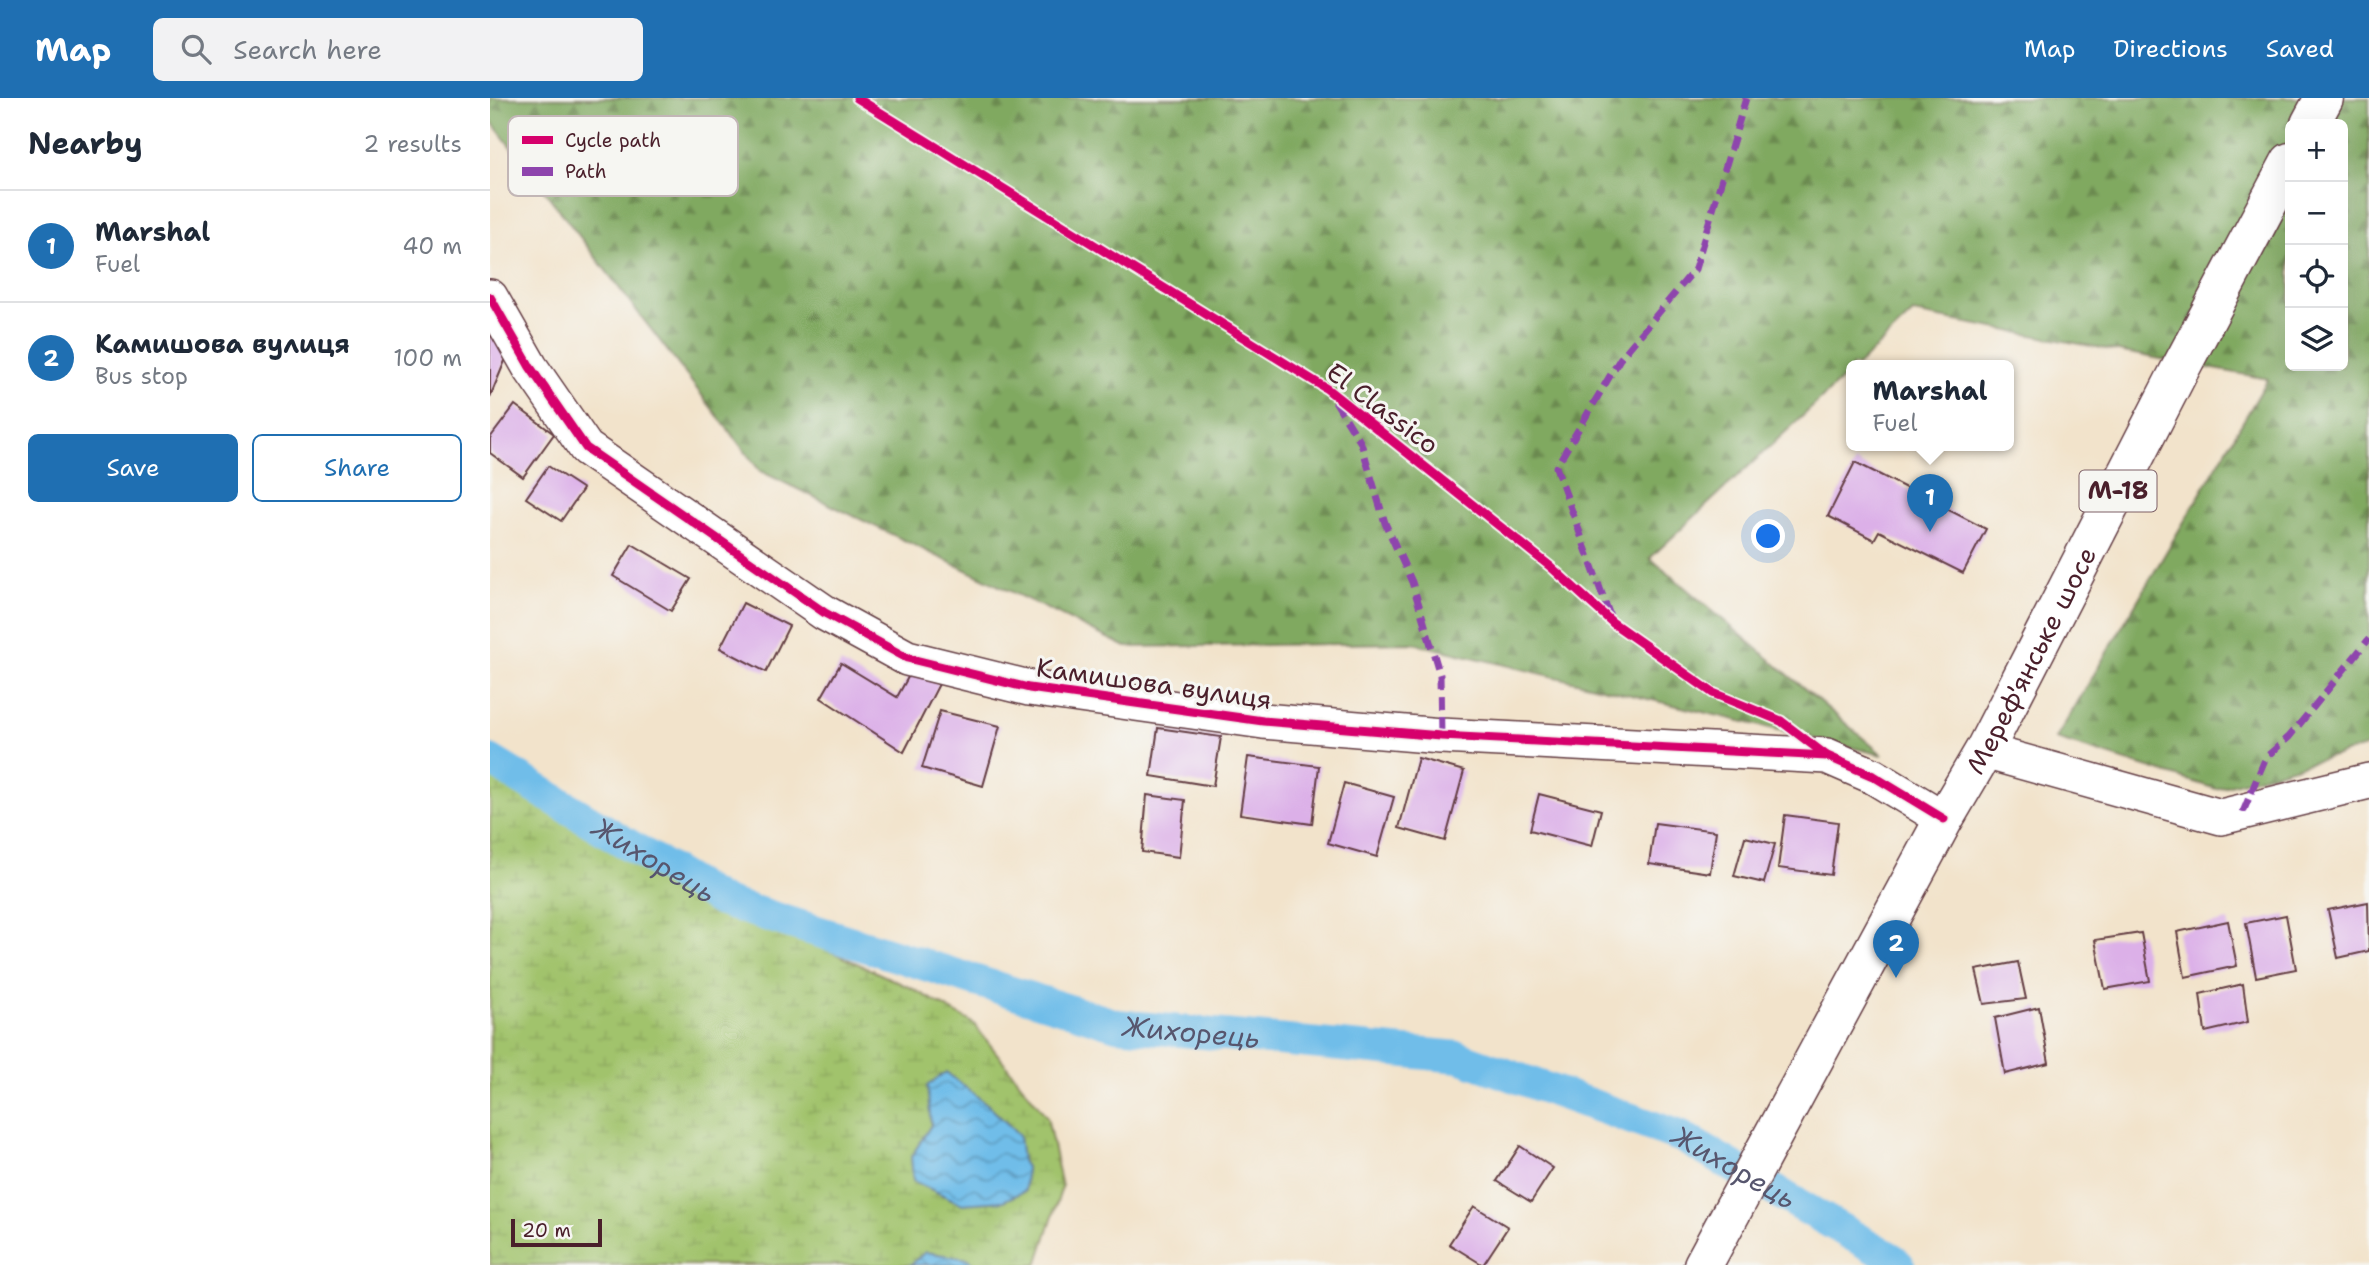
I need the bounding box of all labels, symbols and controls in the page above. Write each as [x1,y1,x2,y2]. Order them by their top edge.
search box [153,18,643,81]
text: Map [35,27,111,72]
icon: search [177,30,215,68]
text: Search here [233,32,382,67]
text: Map [2024,33,2075,65]
text: Directions [2113,33,2228,65]
text: Saved [2266,33,2334,65]
legend [508,116,738,196]
map controls [2285,119,2348,371]
button: + [2285,119,2348,182]
text: Nearby [28,123,143,164]
text: Cycle path [565,128,661,153]
text: 2 results [363,129,462,159]
text: Path [565,159,607,184]
button: − [2285,182,2348,245]
text: Marshal [95,214,210,249]
text: 1 [46,231,56,261]
text: 40 m [402,231,462,261]
button: locate [2285,245,2348,308]
text: Fuel [95,249,140,279]
button: layers [2285,308,2348,371]
text: Камишова вулиця [95,326,350,361]
text: 2 [43,343,59,373]
text: 100 m [393,343,462,373]
street label: El Classico [1320,354,1446,462]
popup [1846,360,2014,451]
text: Bus stop [95,361,188,391]
text: Marshal [1872,373,1988,408]
text: Fuel [1872,408,1917,438]
button: Save [28,434,238,502]
button: Share [252,434,462,502]
road number: М-18 [2080,470,2156,512]
pin: 1 [1907,474,1953,532]
your location [1751,519,1785,553]
street label: Мереф'янське шосе [1957,540,2104,780]
street label: Камишова вулиця [1034,649,1274,717]
water label: Жихорець [584,807,722,912]
pin: 2 [1873,920,1919,978]
water label: Жихорець [1120,1007,1261,1057]
water label: Жихорець [1664,1116,1803,1218]
scale bar [511,1216,602,1248]
text: 20 m [522,1218,571,1243]

